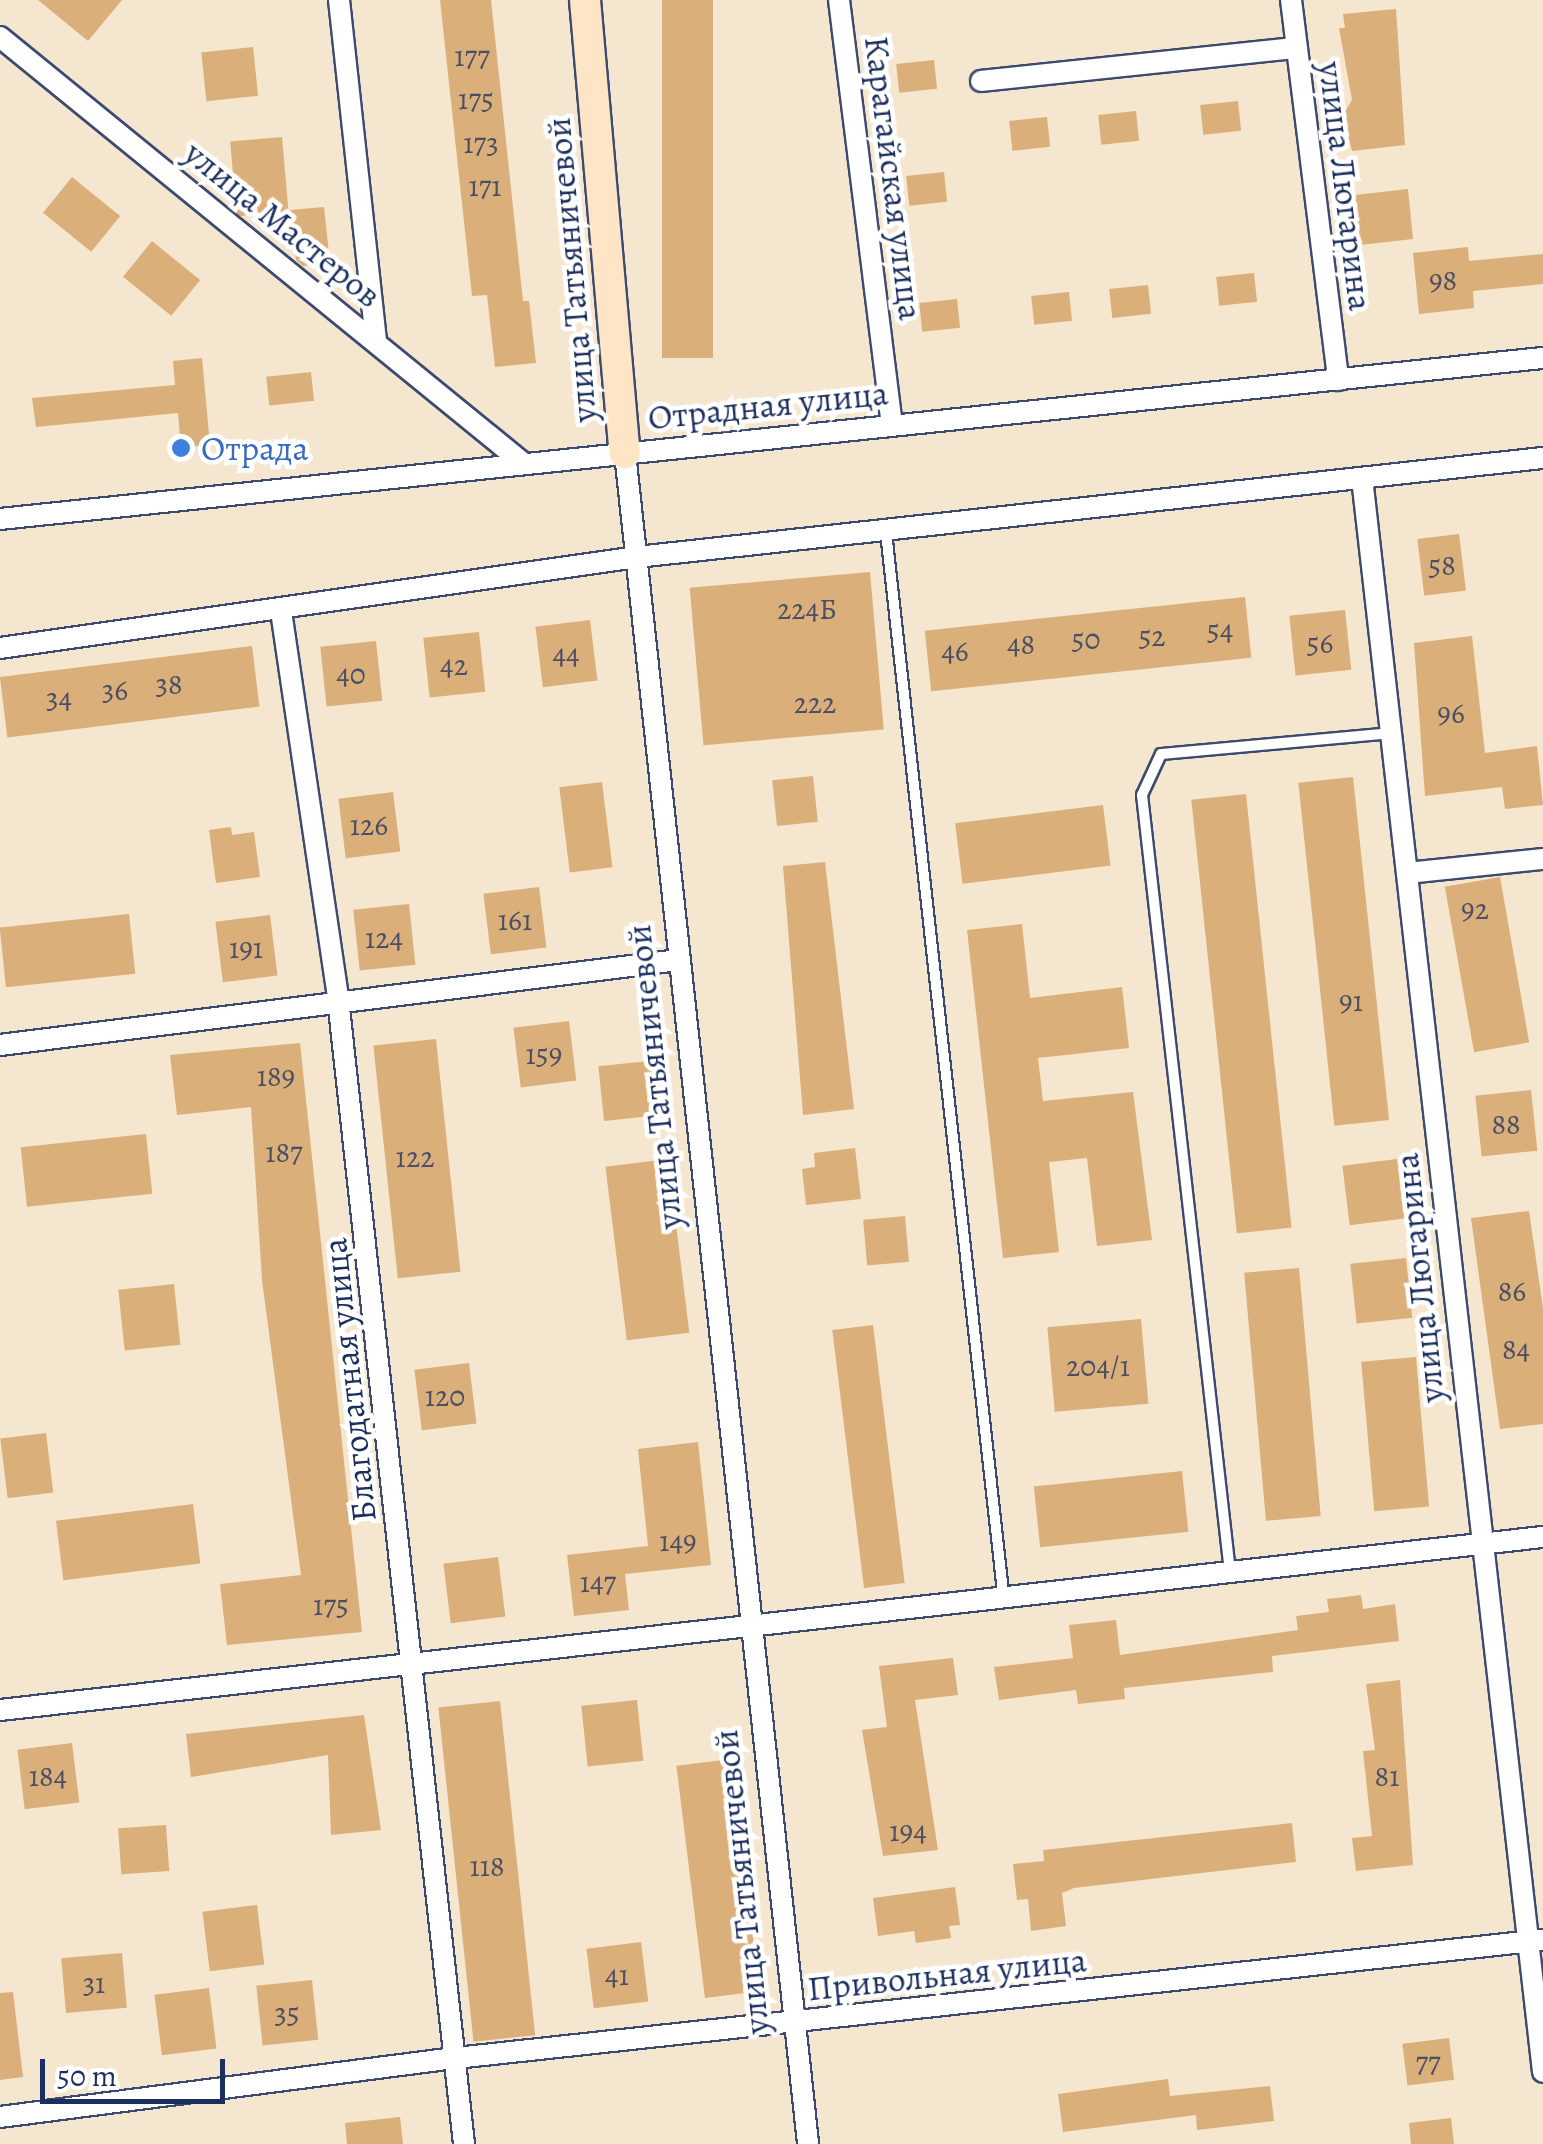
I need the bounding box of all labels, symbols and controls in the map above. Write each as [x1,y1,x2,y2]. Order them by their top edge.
street label: Карагайская улица [856,34,932,322]
house number: 177 [454,38,490,74]
street label: улица Люгарина [1310,59,1382,313]
house number: 175 [458,81,494,117]
street label: улица Татьяничевой [537,116,605,424]
house number: 173 [463,125,499,161]
street label: улица Мастеров [176,132,390,316]
house number: 171 [468,168,502,204]
house number: 98 [1429,262,1457,298]
street label: Отрадная улица [646,372,890,438]
place label: Отрада [201,427,309,469]
marker: Отрада [170,437,192,459]
house number: 58 [1428,547,1456,583]
house number: 224Б [777,591,837,627]
house number: 54 [1207,612,1233,648]
house number: 52 [1138,618,1166,654]
house number: 50 [1072,621,1100,657]
house number: 56 [1307,625,1333,661]
house number: 48 [1007,626,1035,662]
house number: 46 [941,633,969,669]
house number: 44 [552,636,580,672]
house number: 42 [440,647,468,683]
house number: 40 [336,656,366,692]
house number: 38 [155,666,183,702]
house number: 36 [102,672,128,708]
house number: 34 [46,680,72,716]
house number: 222 [794,685,836,721]
house number: 96 [1437,695,1465,731]
house number: 126 [350,807,388,843]
house number: 92 [1461,891,1489,927]
house number: 161 [498,902,532,938]
house number: 124 [365,920,403,956]
street label: улица Татьяничевой [617,923,691,1231]
house number: 191 [229,930,263,966]
house number: 91 [1339,983,1363,1019]
house number: 159 [526,1036,562,1072]
house number: 189 [257,1058,295,1094]
house number: 88 [1491,1106,1521,1142]
house number: 187 [265,1134,303,1170]
house number: 122 [396,1139,434,1175]
street label: улица Люгарина [1385,1151,1453,1405]
street label: Благодатная улица [313,1236,385,1524]
house number: 86 [1498,1273,1526,1309]
house number: 84 [1502,1331,1530,1367]
house number: 204/1 [1066,1348,1130,1384]
house number: 120 [425,1378,465,1414]
house number: 149 [659,1523,697,1559]
house number: 147 [580,1564,616,1600]
house number: 175 [313,1587,349,1623]
street label: улица Татьяничевой [704,1728,778,2036]
house number: 184 [29,1758,67,1794]
house number: 81 [1375,1758,1399,1794]
house number: 194 [889,1813,927,1849]
house number: 118 [469,1848,505,1884]
street label: Привольная улица [805,1938,1089,2010]
house number: 41 [605,1957,629,1993]
house number: 31 [83,1965,105,2001]
house number: 35 [274,1995,300,2031]
scale bar [45,2039,230,2101]
house number: 77 [1415,2044,1441,2080]
text: 50 m [57,2056,117,2096]

